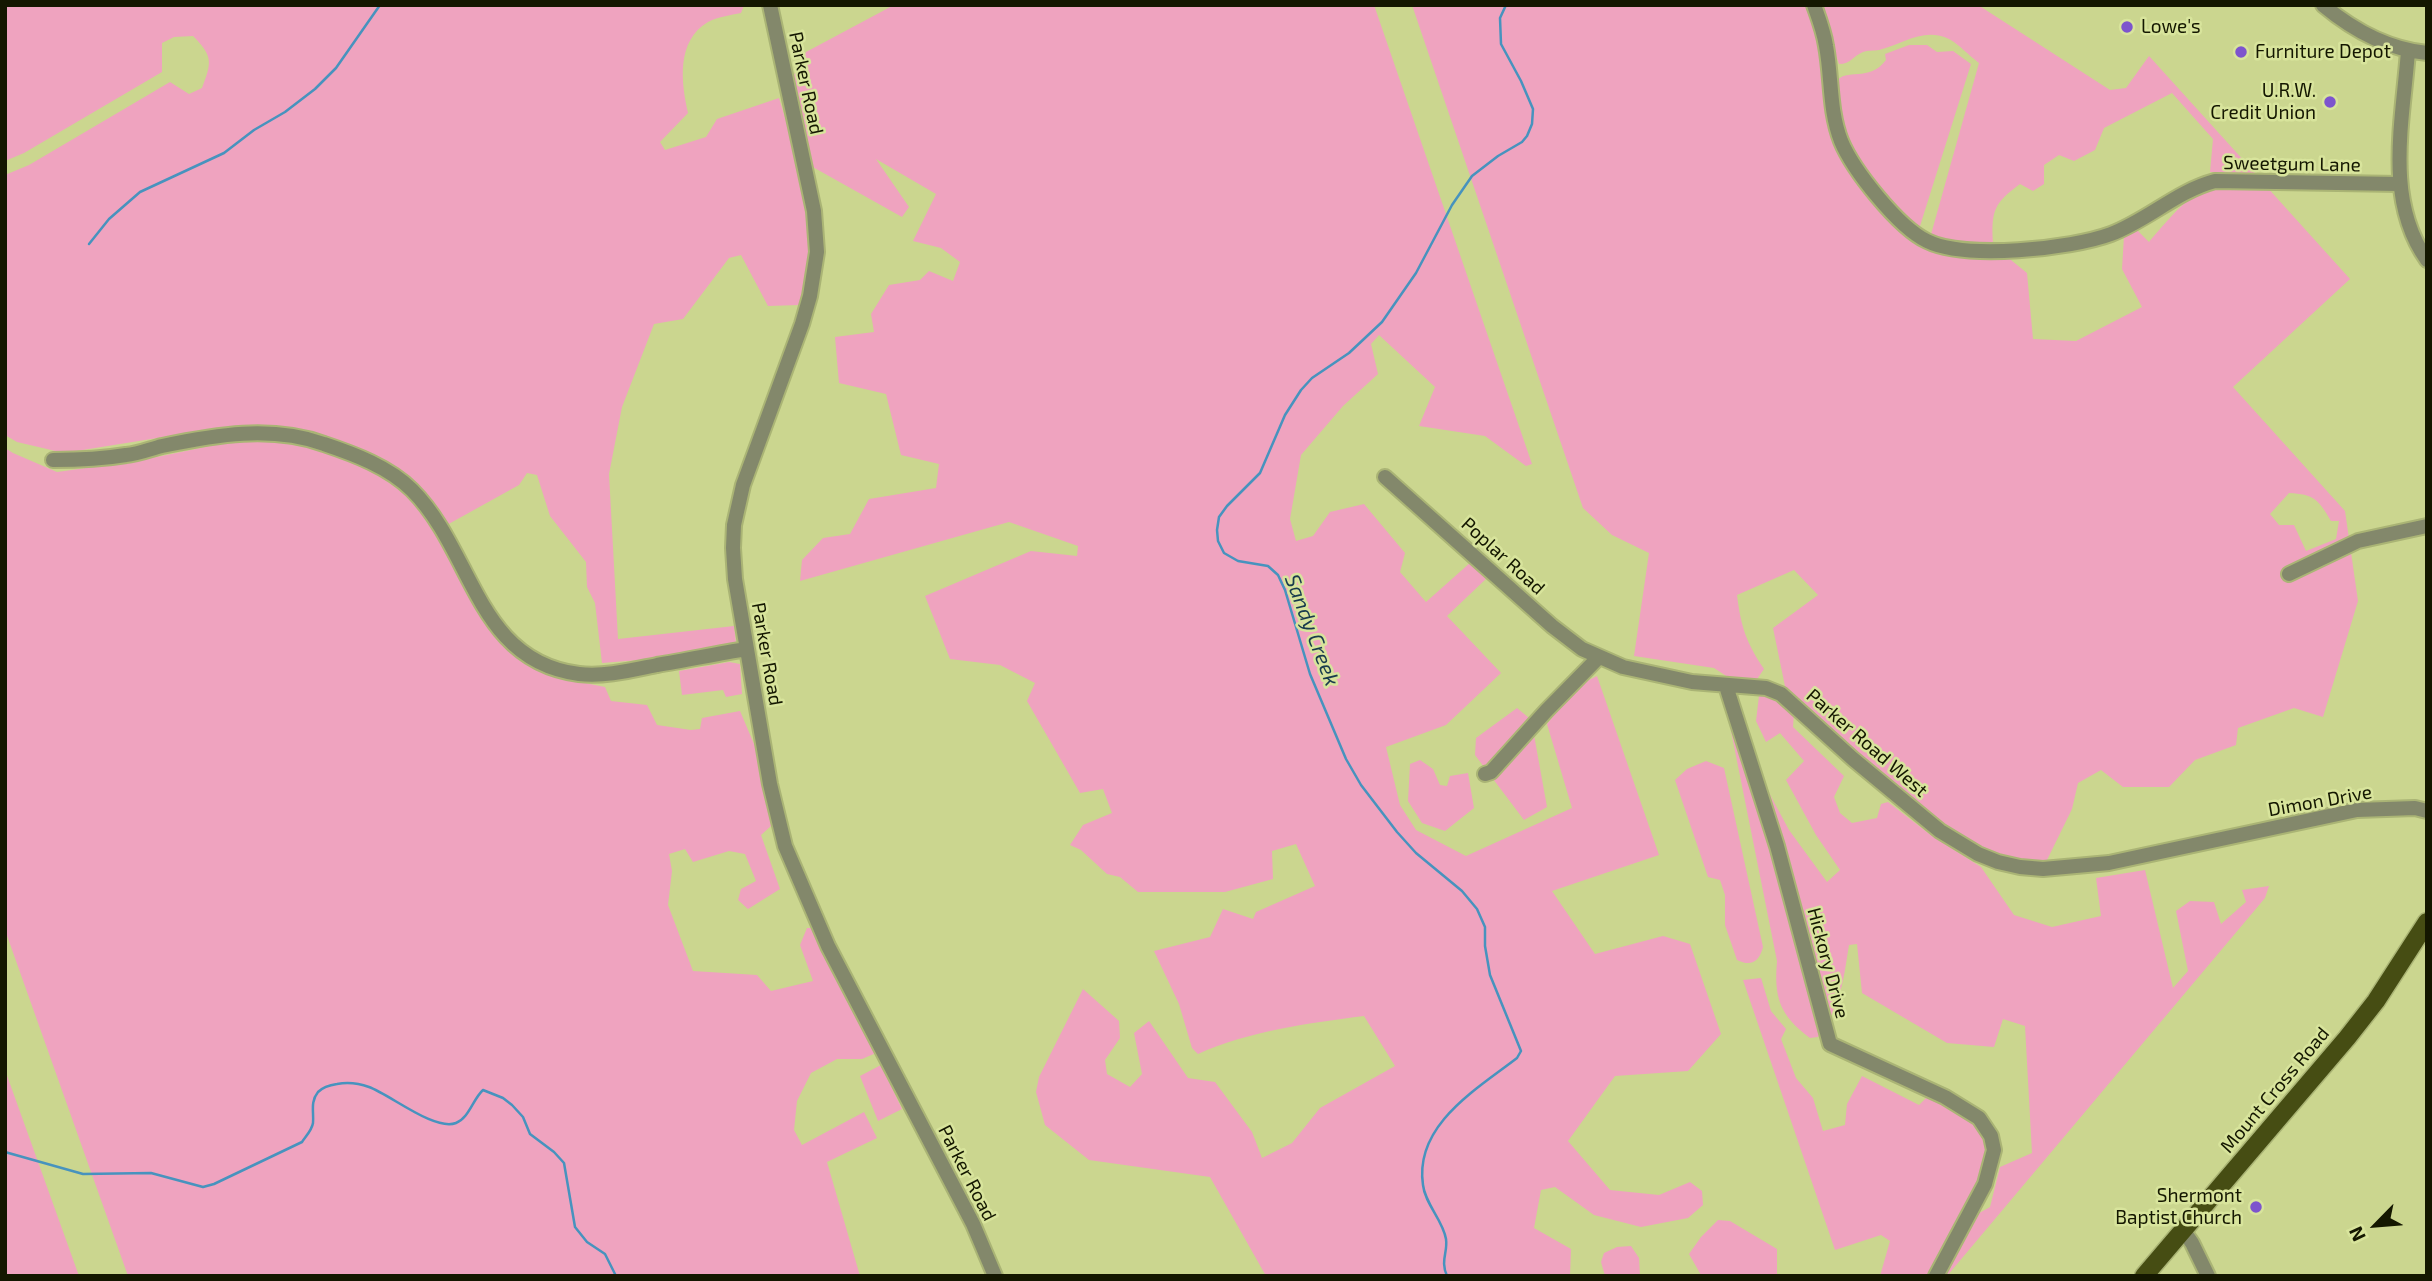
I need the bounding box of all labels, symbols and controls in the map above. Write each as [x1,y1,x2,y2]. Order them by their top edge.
place label: Lowe's [2141,16,2201,38]
marker: Lowe's [2119,19,2135,35]
street label: Parker Road [784,30,828,136]
place label: Furniture Depot [2255,41,2391,63]
marker: Furniture Depot [2233,44,2249,60]
place label: U.R.W. Credit Union [2210,80,2316,124]
marker: U.R.W. Credit Union [2322,94,2338,110]
street label: Sweetgum Lane [2223,151,2361,177]
street label: Poplar Road [1457,513,1549,599]
water label: Sandy Creek [1279,571,1345,689]
street label: Parker Road [747,601,787,707]
street label: Parker Road West [1802,684,1932,802]
street label: Dimon Drive [2266,781,2374,821]
street label: Hickory Drive [1802,905,1854,1021]
street label: Mount Cross Road [2216,1023,2334,1157]
street label: Parker Road [933,1121,1001,1225]
place label: Shermont Baptist Church [2115,1185,2242,1229]
north arrow [2341,1190,2411,1260]
marker: Shermont Baptist Church [2248,1199,2264,1215]
text: N [2343,1223,2370,1245]

